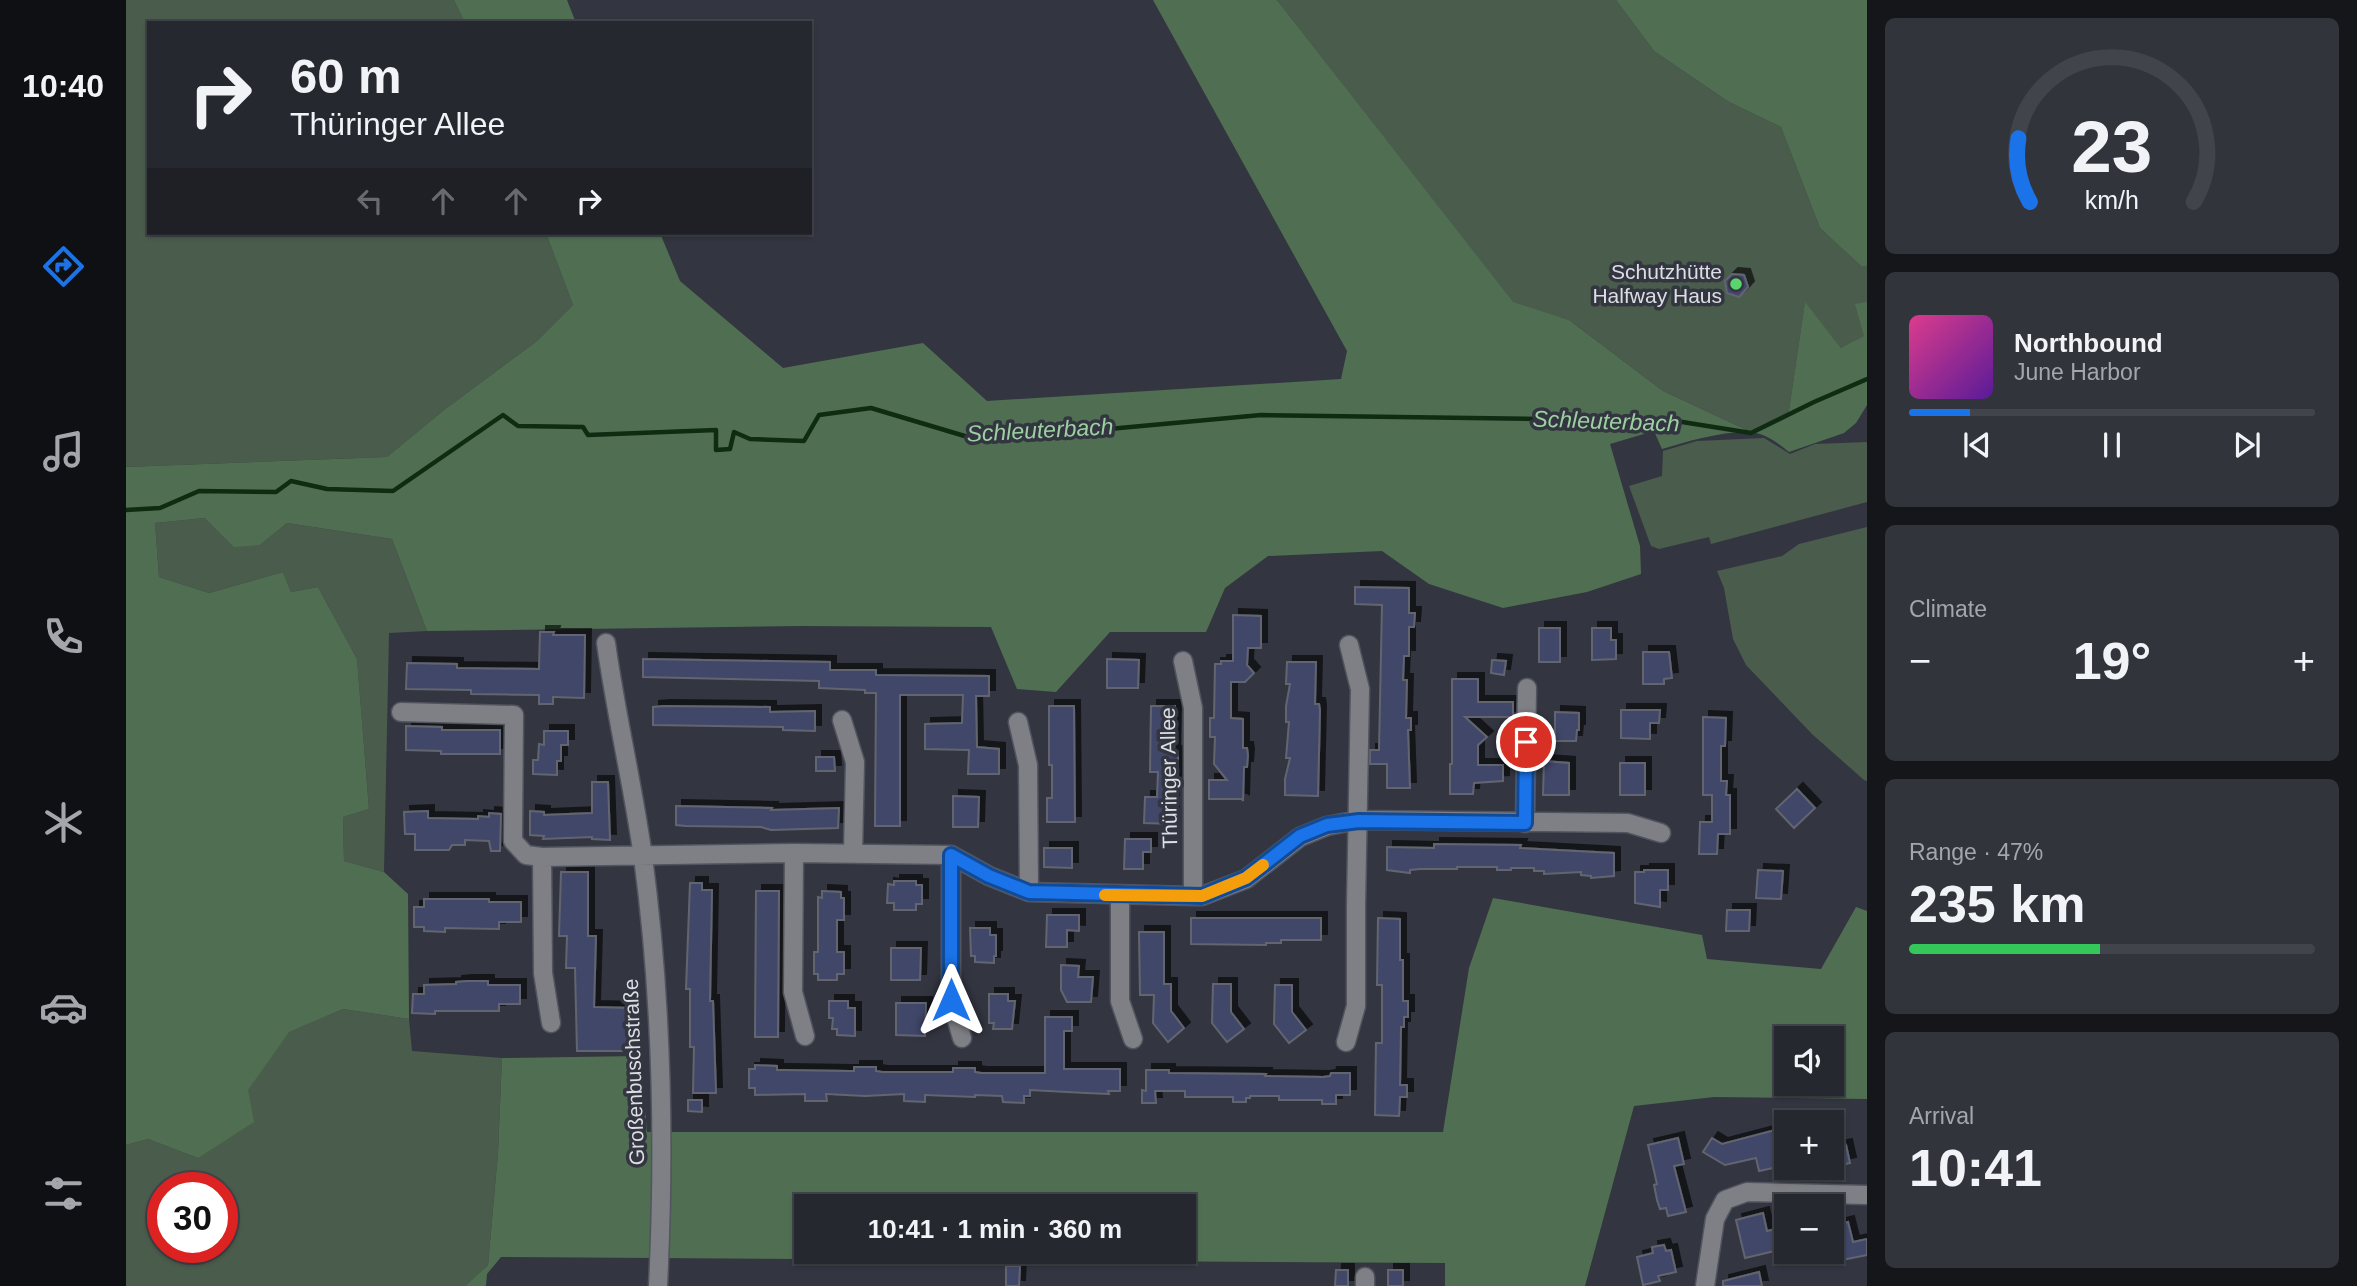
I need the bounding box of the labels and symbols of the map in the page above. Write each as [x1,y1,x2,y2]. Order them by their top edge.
place label: Schutzhütte Halfway Haus [1592,260,1722,307]
marker: Schutzhütte Halfway Haus [1728,276,1744,292]
water label: Schleuterbach [1532,405,1680,437]
water label: Schleuterbach [966,413,1114,447]
street label: Thüringer Allee [1156,707,1181,849]
pin [1496,712,1556,772]
position arrow [914,963,988,1037]
street label: Großenbuschstraße [619,978,648,1166]
speed limit sign: 30 [147,1172,238,1263]

